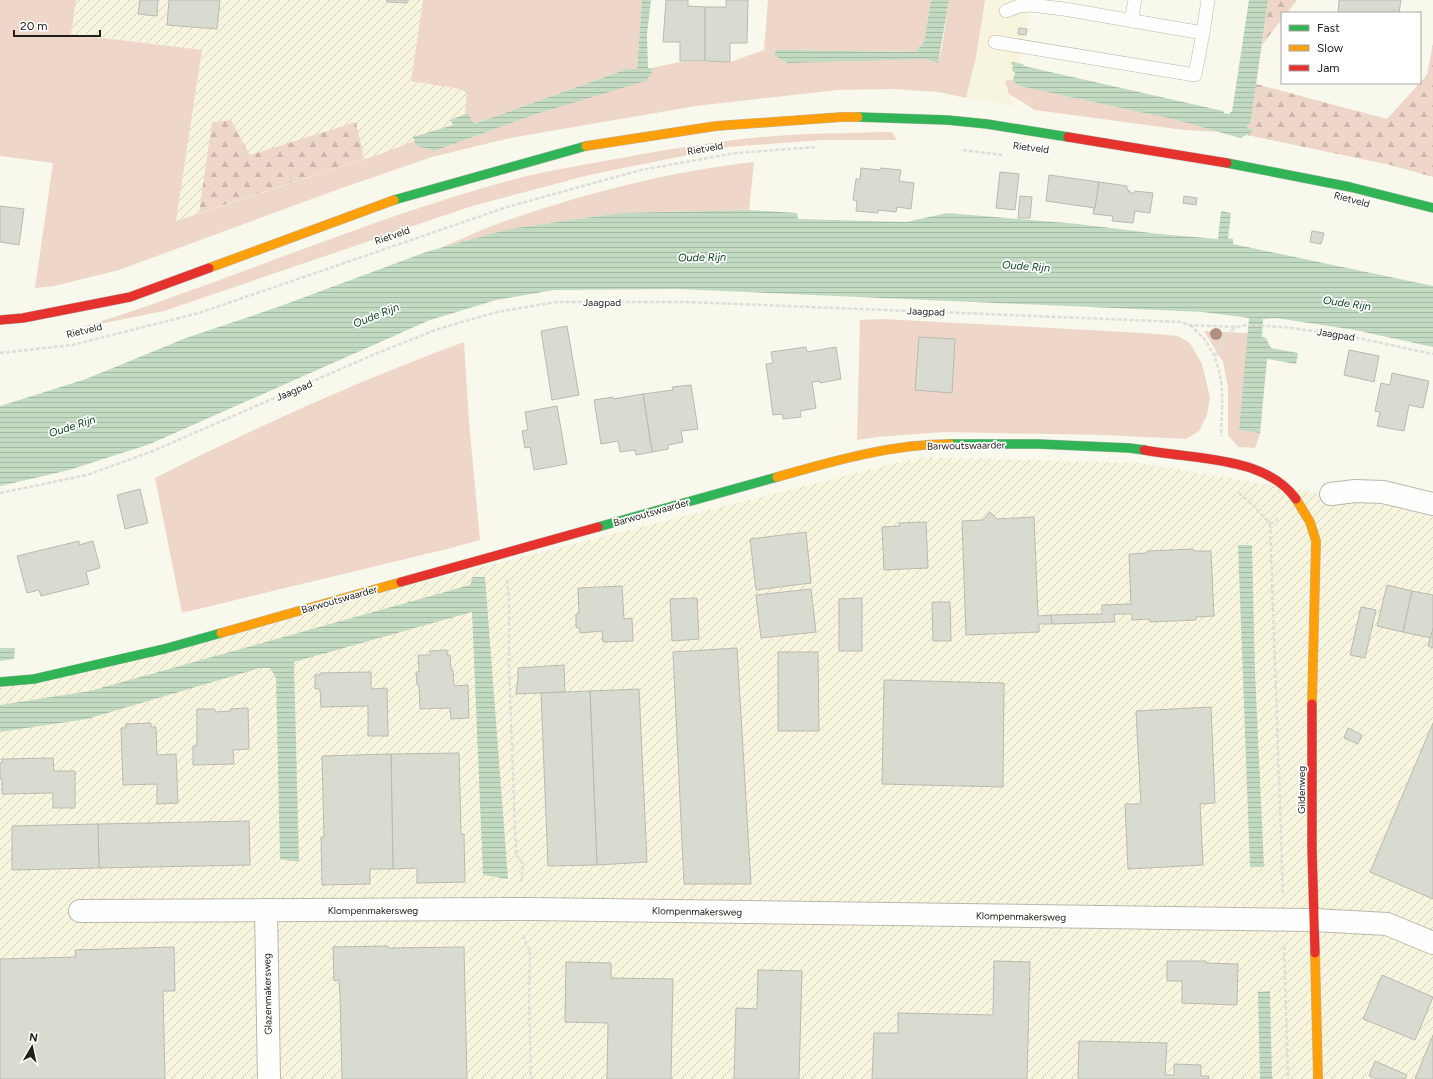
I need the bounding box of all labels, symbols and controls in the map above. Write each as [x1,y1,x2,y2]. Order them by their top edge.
scale bar [14,12,100,38]
legend [1281,12,1421,84]
text: 20 m [20,19,48,33]
text: Fast [1317,21,1340,35]
text: Slow [1317,41,1344,55]
text: Jam [1317,61,1340,75]
street label: Rietveld [686,139,724,158]
street label: Rietveld [1012,139,1050,156]
street label: Rietveld [1333,188,1371,211]
street label: Rietveld [373,223,412,248]
water label: Oude Rijn [678,251,726,264]
water label: Oude Rijn [1001,258,1051,275]
water label: Oude Rijn [1322,294,1372,313]
street label: Jaagpad [583,296,621,309]
water label: Oude Rijn [351,300,401,331]
street label: Jaagpad [907,304,945,319]
street label: Rietveld [65,320,103,341]
street label: Jaagpad [1316,325,1356,344]
street label: Jaagpad [274,377,314,404]
water label: Oude Rijn [47,413,97,440]
street label: Barwoutswaarder [927,438,1006,453]
street label: Barwoutswaarder [612,495,691,529]
street label: Barwoutswaarder [300,582,379,616]
street label: Gildenweg [1295,766,1308,814]
street label: Klompenmakersweg [328,904,418,917]
street label: Klompenmakersweg [652,904,742,919]
street label: Klompenmakersweg [976,909,1066,924]
street label: Glazenmakersweg [260,953,275,1035]
north arrow [12,1027,52,1067]
text: N [28,1031,39,1045]

